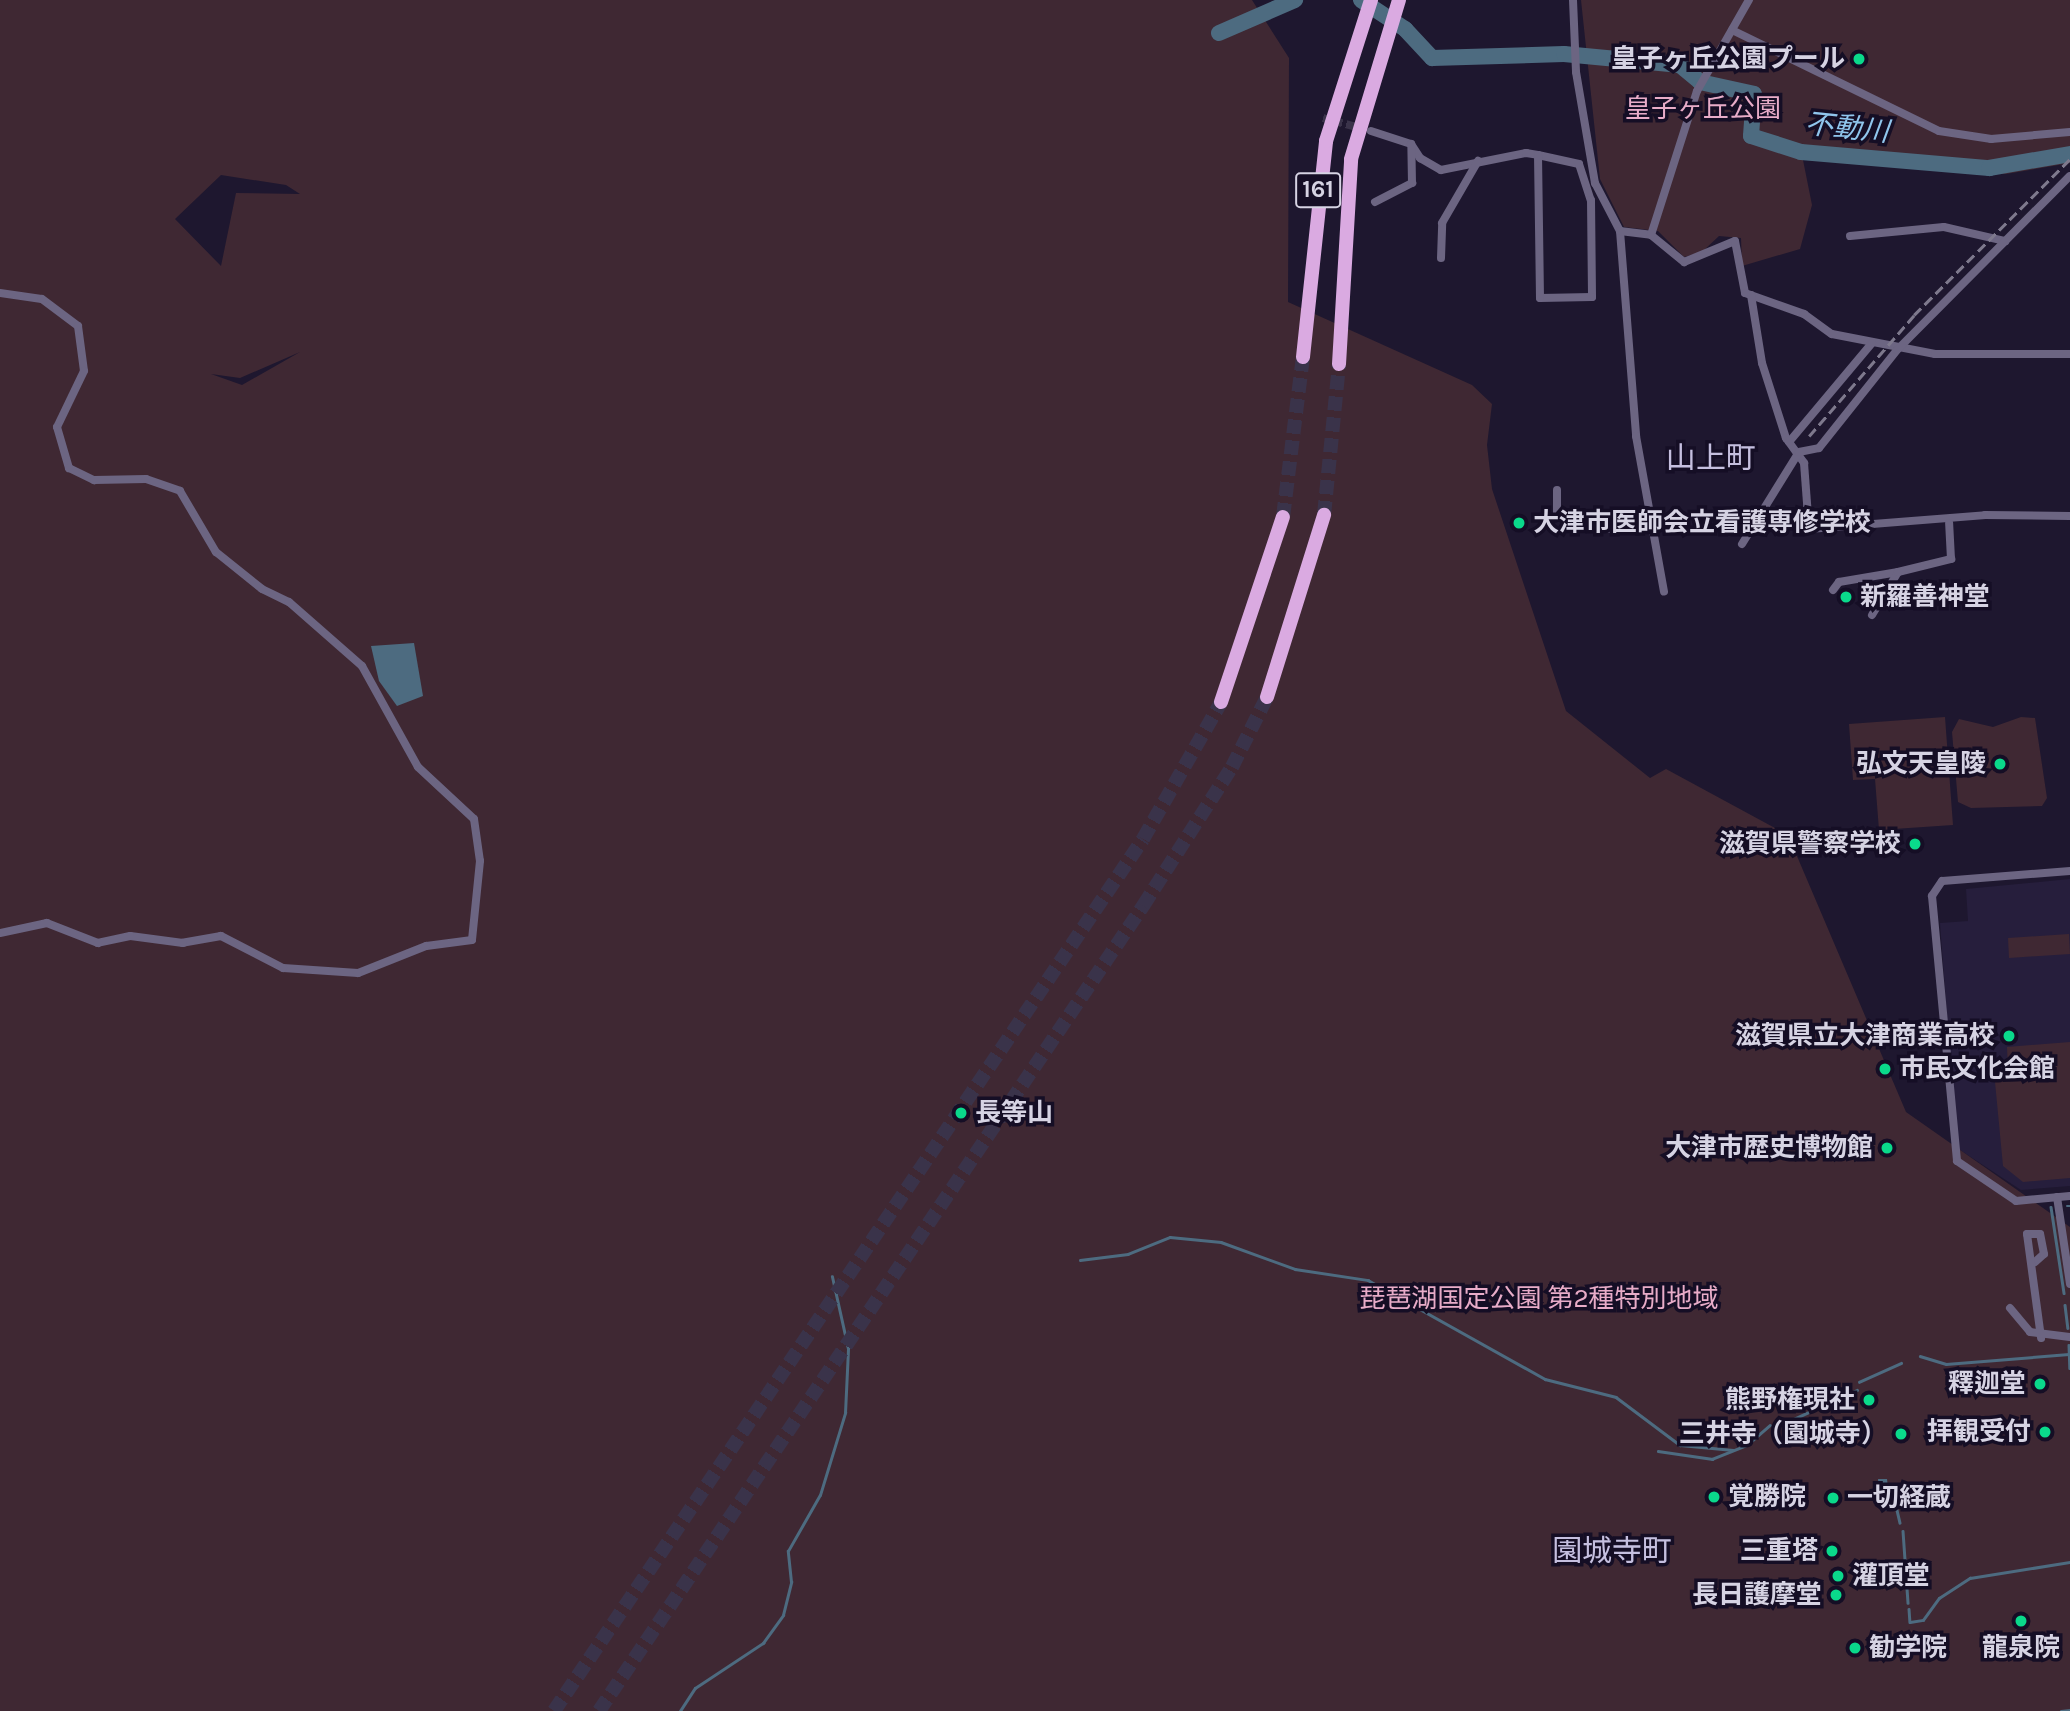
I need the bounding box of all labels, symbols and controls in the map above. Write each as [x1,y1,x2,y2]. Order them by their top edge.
place label: 皇子ヶ丘公園プール [1611,43,1845,75]
marker: 皇子ヶ丘公園プール [1851,51,1867,67]
park label: 皇子ヶ丘公園 [1625,93,1781,125]
water label: 不動川 [1803,107,1891,149]
road number: 161 [1294,170,1342,210]
district label: 山上町 [1666,440,1756,476]
place label: 大津市医師会立看護専修学校 [1533,507,1871,539]
marker: 大津市医師会立看護専修学校 [1511,515,1527,531]
place label: 新羅善神堂 [1860,581,1990,613]
marker: 新羅善神堂 [1838,589,1854,605]
place label: 弘文天皇陵 [1856,748,1986,780]
marker: 弘文天皇陵 [1992,756,2008,772]
place label: 滋賀県警察学校 [1719,828,1901,860]
marker: 滋賀県警察学校 [1907,836,1923,852]
place label: 滋賀県立大津商業高校 [1735,1020,1995,1052]
marker: 滋賀県立大津商業高校 [2001,1028,2017,1044]
place label: 市民文化会館 [1899,1053,2055,1085]
marker: 市民文化会館 [1877,1061,1893,1077]
place label: 長等山 [975,1097,1053,1129]
marker: 長等山 [953,1105,969,1121]
place label: 大津市歴史博物館 [1665,1132,1873,1164]
marker: 大津市歴史博物館 [1879,1140,1895,1156]
park label: 琵琶湖国定公園 第2種特別地域 [1359,1283,1719,1315]
place label: 釋迦堂 [1948,1368,2026,1400]
marker: 釋迦堂 [2032,1376,2048,1392]
place label: 熊野権現社 [1725,1384,1855,1416]
marker: 熊野権現社 [1861,1392,1877,1408]
place label: 拝観受付 [1927,1416,2031,1448]
place label: 三井寺（園城寺） [1679,1418,1887,1450]
marker: 拝観受付 [2037,1424,2053,1440]
marker: 三井寺（園城寺） [1893,1426,1909,1442]
place label: 覚勝院 [1728,1481,1806,1513]
place label: 一切経蔵 [1847,1482,1951,1514]
marker: 覚勝院 [1706,1489,1722,1505]
marker: 一切経蔵 [1825,1490,1841,1506]
district label: 園城寺町 [1552,1533,1672,1569]
place label: 三重塔 [1740,1535,1818,1567]
marker: 三重塔 [1824,1543,1840,1559]
place label: 灌頂堂 [1852,1560,1930,1592]
marker: 灌頂堂 [1830,1568,1846,1584]
place label: 長日護摩堂 [1692,1579,1822,1611]
marker: 長日護摩堂 [1828,1587,1844,1603]
marker: 龍泉院 [2013,1613,2029,1629]
place label: 勧学院 [1869,1632,1947,1664]
place label: 龍泉院 [1982,1632,2060,1664]
marker: 勧学院 [1847,1640,1863,1656]

